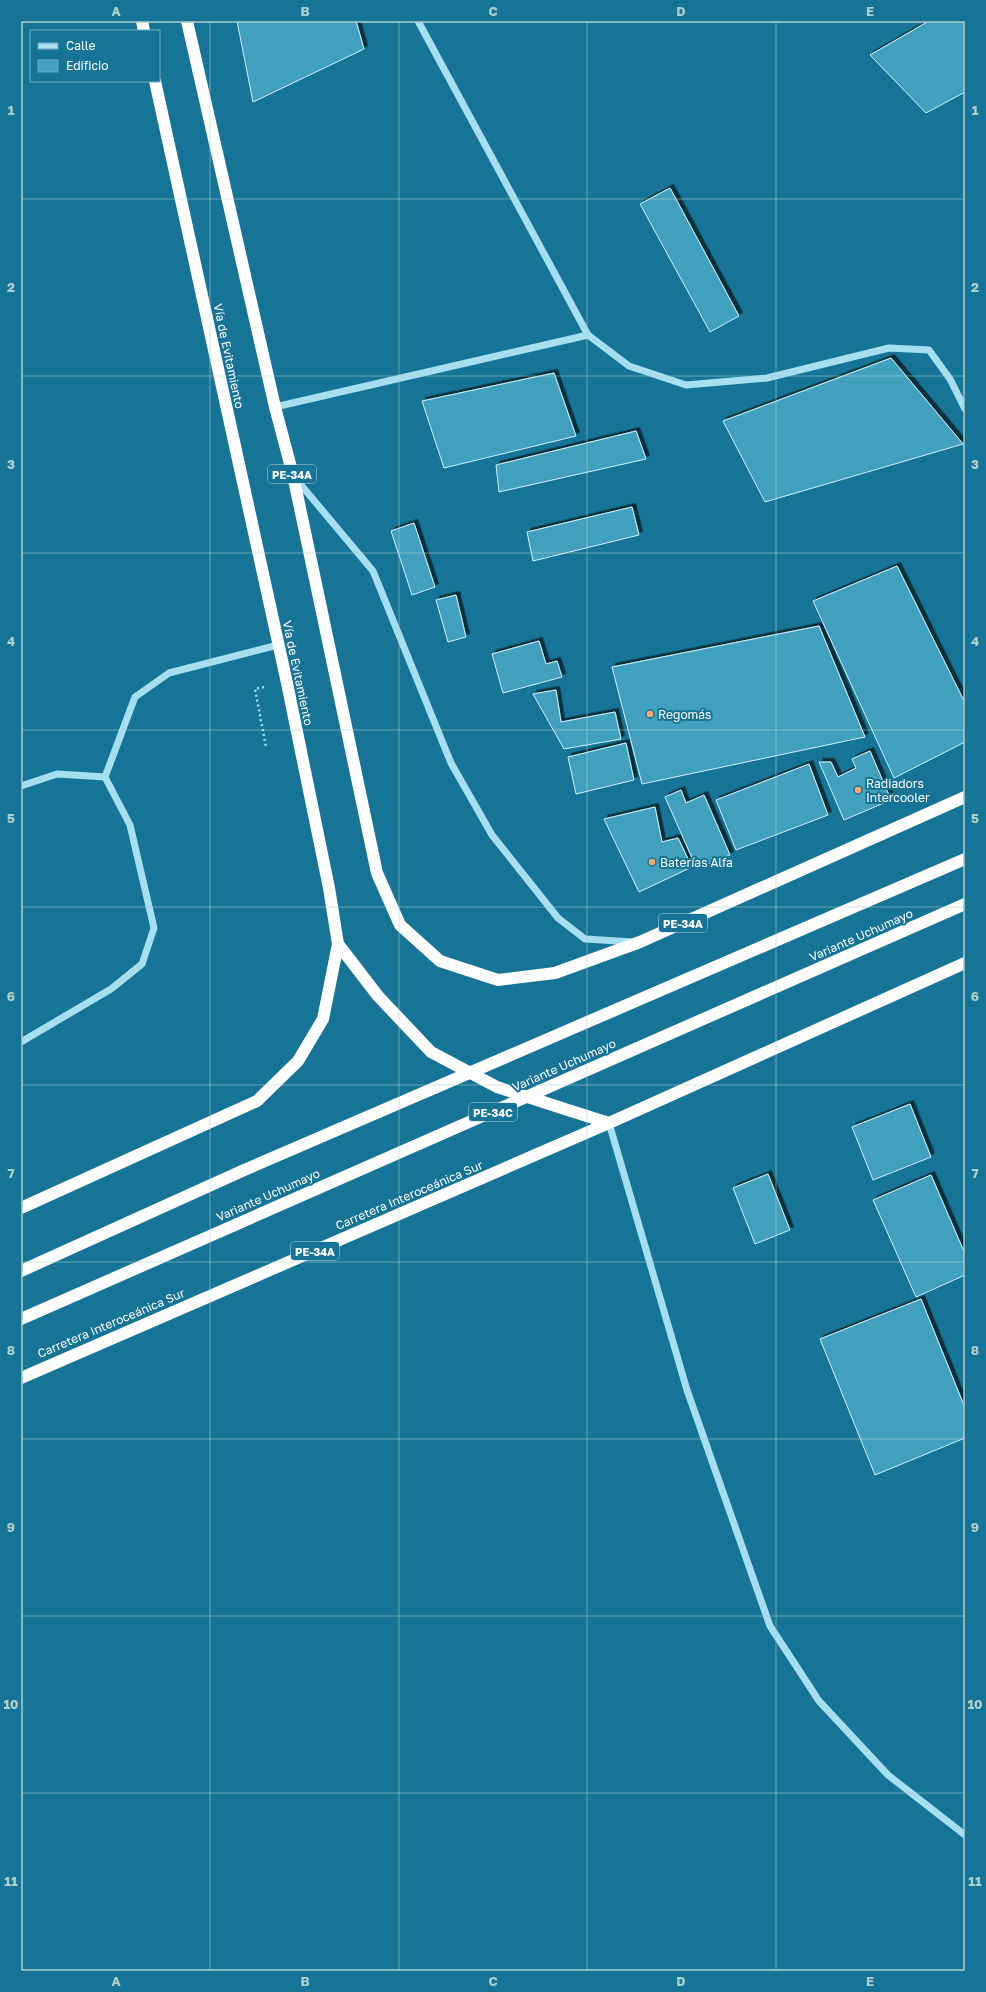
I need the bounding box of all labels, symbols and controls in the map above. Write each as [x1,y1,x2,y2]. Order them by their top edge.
text: A [111,3,121,19]
text: B [300,3,310,19]
text: C [488,3,498,19]
text: D [676,3,686,19]
text: E [866,3,874,19]
legend [30,30,160,82]
text: Calle [66,38,96,53]
text: Edificio [66,58,108,73]
text: 1 [8,102,15,118]
text: 1 [972,102,979,118]
text: 2 [7,279,15,295]
text: 2 [971,279,979,295]
street label: Vía de Evitamiento [211,302,247,410]
text: 3 [7,456,15,472]
text: 3 [971,456,979,472]
road number: PE-34A [268,465,316,483]
street label: Vía de Evitamiento [280,619,316,727]
text: 4 [7,633,15,649]
text: 4 [971,633,979,649]
place label: Regomás [658,707,711,722]
marker: Regomás [645,709,655,719]
place label: Radiadors Intercooler [866,776,930,805]
marker: Radiadors Intercooler [853,785,863,795]
text: 5 [7,810,15,826]
text: 5 [971,810,979,826]
place label: Baterías Alfa [660,855,733,870]
marker: Baterías Alfa [647,857,657,867]
street label: Variante Uchumayo [807,905,915,965]
road number: PE-34A [659,914,707,932]
text: 6 [7,988,15,1004]
text: 6 [971,988,979,1004]
street label: Variante Uchumayo [510,1035,618,1095]
road number: PE-34C [469,1103,517,1121]
street label: Carretera Interoceánica Sur [333,1157,485,1233]
text: 7 [7,1165,15,1181]
street label: Variante Uchumayo [214,1165,322,1225]
text: 7 [971,1165,979,1181]
road number: PE-34A [291,1242,339,1260]
street label: Carretera Interoceánica Sur [35,1285,187,1361]
text: 8 [7,1342,15,1358]
text: 8 [971,1342,979,1358]
text: 9 [7,1519,15,1535]
text: 9 [971,1519,979,1535]
text: 10 [3,1696,19,1712]
text: 10 [967,1696,983,1712]
text: 11 [4,1873,18,1889]
text: 11 [968,1873,982,1889]
text: A [111,1973,121,1989]
text: B [300,1973,310,1989]
text: C [488,1973,498,1989]
text: D [676,1973,686,1989]
text: E [866,1973,874,1989]

